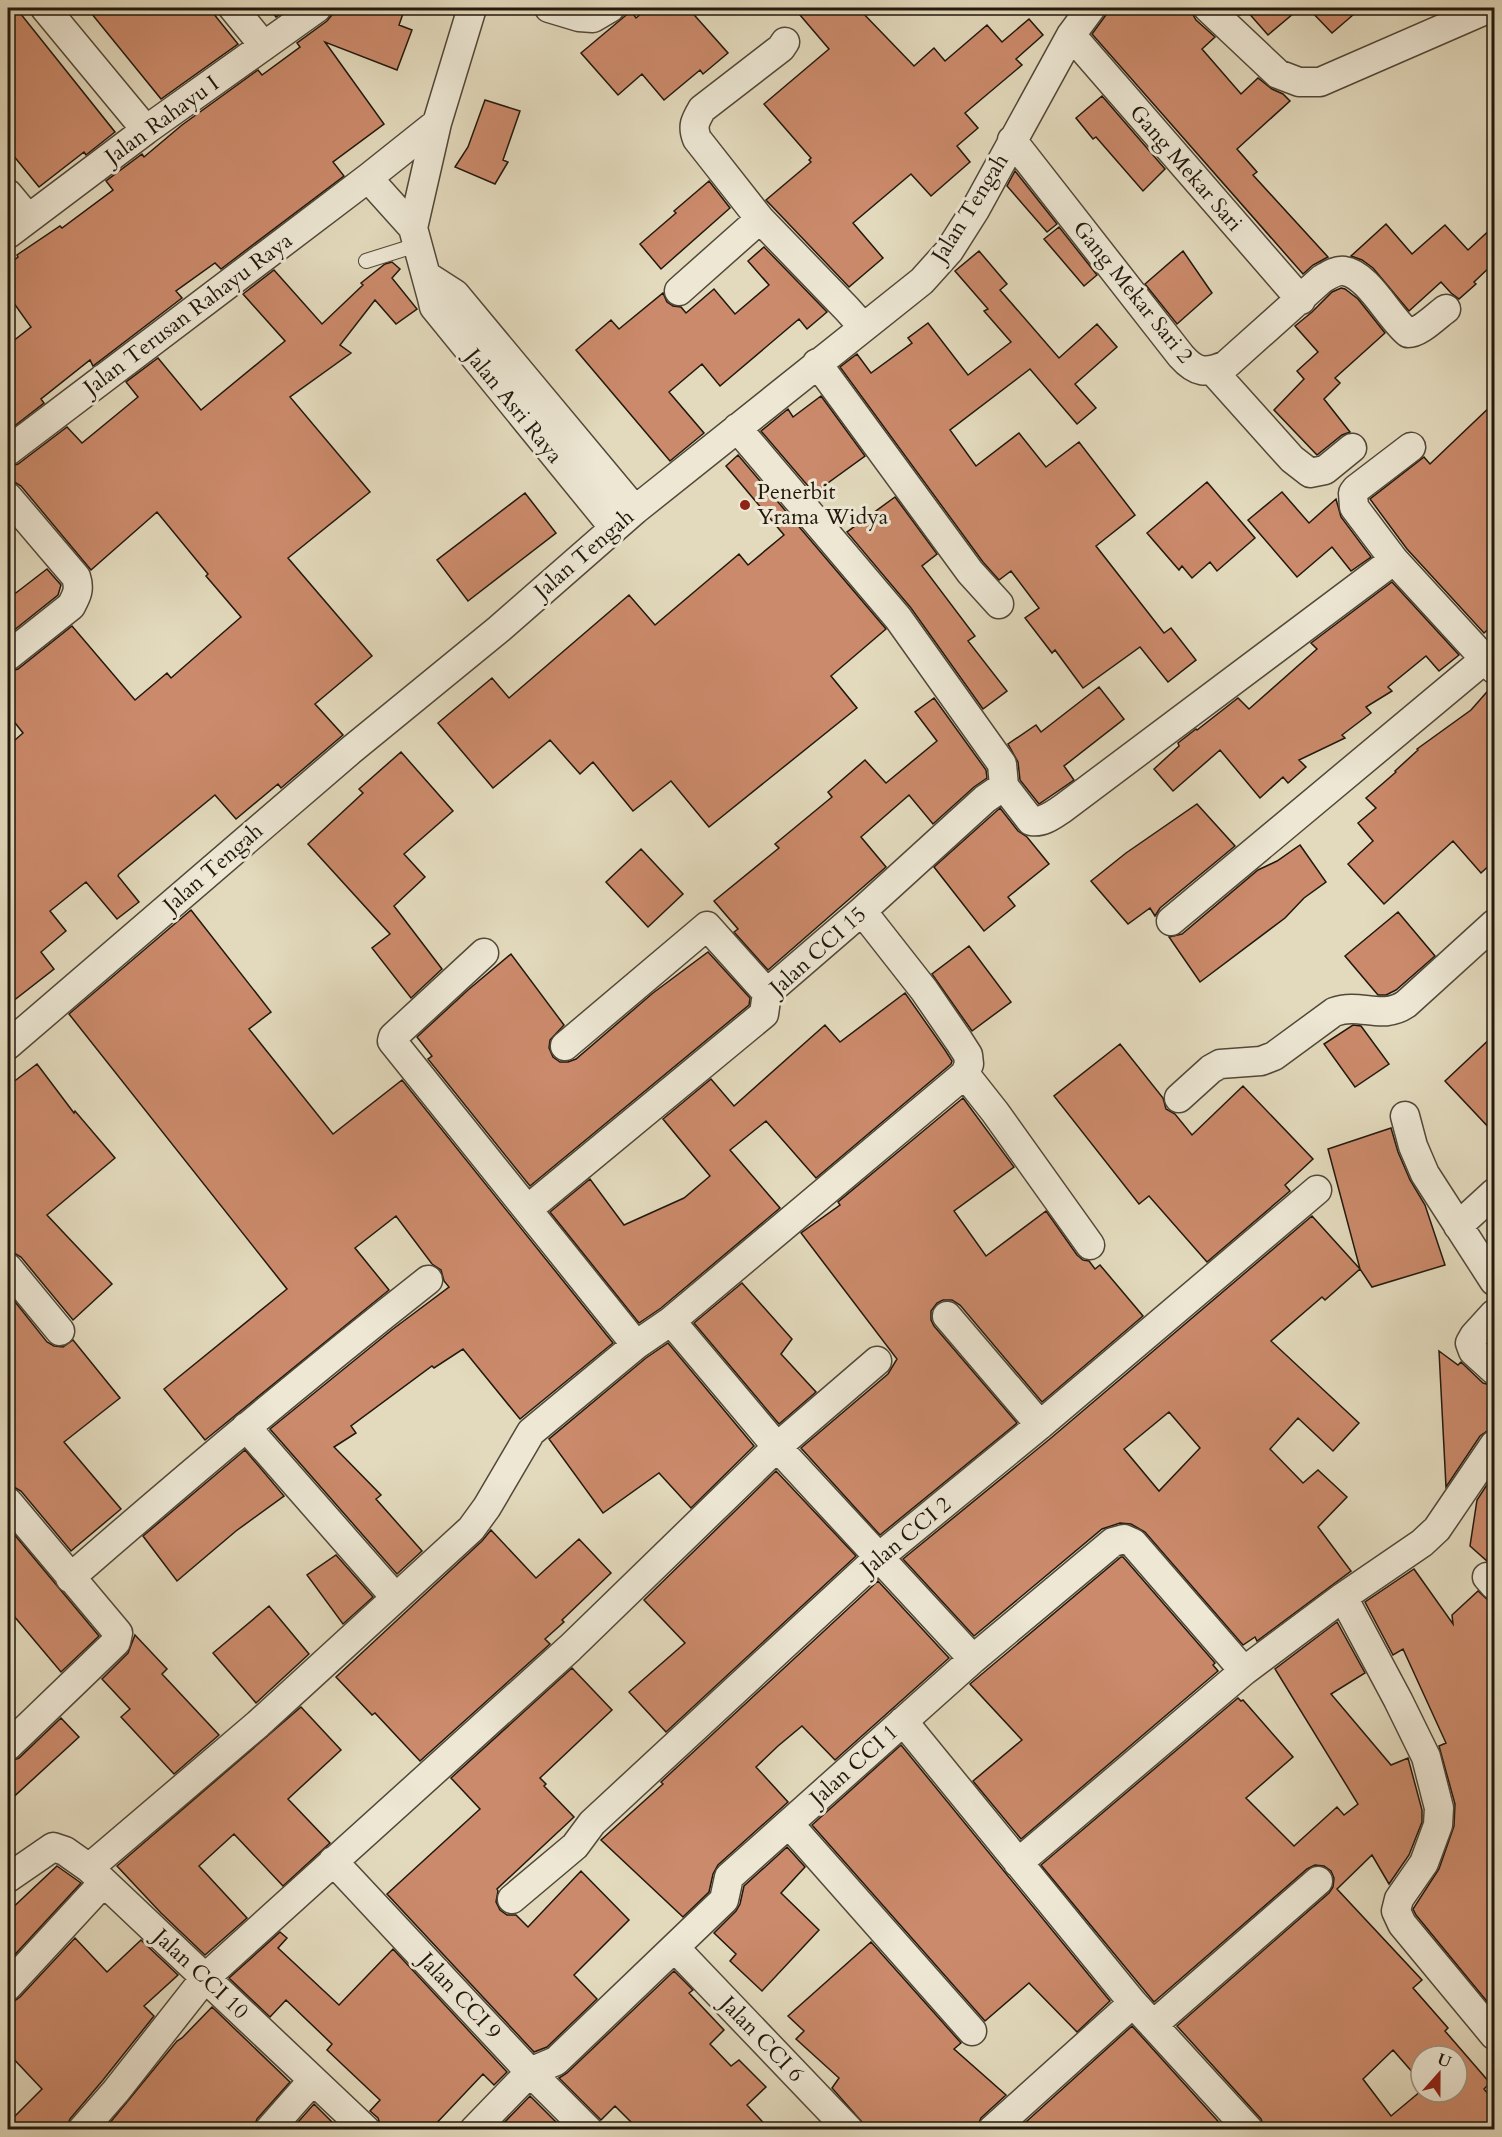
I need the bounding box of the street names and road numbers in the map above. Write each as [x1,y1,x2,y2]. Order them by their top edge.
street label: Jalan Rahayu I [97,69,225,173]
street label: Gang Mekar Sari [1123,98,1249,238]
street label: Jalan Tengah [923,148,1015,271]
street label: Gang Mekar Sari 2 [1066,214,1200,370]
street label: Jalan Terusan Rahayu Raya [75,225,299,404]
street label: Jalan Asri Raya [457,340,570,470]
street label: Jalan Tengah [525,502,640,608]
street label: Jalan Tengah [154,816,269,922]
street label: Jalan CCI 15 [761,900,873,1004]
street label: Jalan CCI 2 [852,1490,957,1584]
street label: Jalan CCI 1 [801,1717,904,1815]
street label: Jalan CCI 10 [145,1920,255,2026]
street label: Jalan CCI 9 [410,1944,508,2046]
street label: Jalan CCI 6 [711,1987,811,2089]

